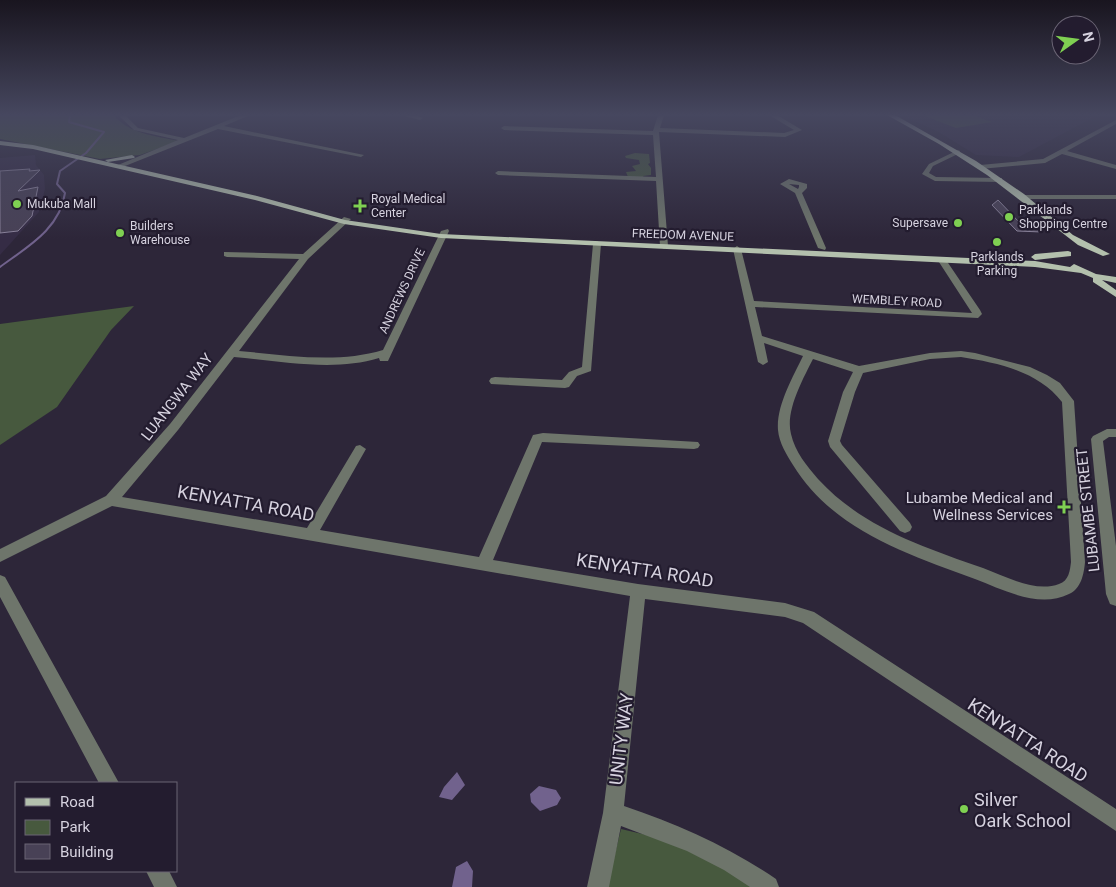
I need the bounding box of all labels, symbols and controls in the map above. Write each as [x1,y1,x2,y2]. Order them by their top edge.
north arrow [1051,15,1101,65]
text: N [1080,30,1098,44]
place label: Royal Medical Center [371,192,445,220]
place label: Mukuba Mall [27,197,96,211]
marker: Mukuba Mall [11,198,23,210]
marker: Royal Medical Center [353,199,367,213]
place label: Parklands Shopping Centre [1019,203,1107,231]
marker: Parklands Shopping Centre [1003,211,1015,223]
place label: Supersave [892,216,948,230]
marker: Supersave [952,217,964,229]
place label: Builders Warehouse [130,219,190,247]
street label: FREEDOM AVENUE [632,226,734,244]
marker: Builders Warehouse [114,227,126,239]
marker: Parklands Parking [991,236,1003,248]
street label: ANDREWS DRIVE [376,246,428,336]
place label: Parklands Parking [970,250,1024,278]
street label: WEMBLEY ROAD [852,292,942,310]
street label: LUANGWA WAY [137,350,217,444]
street label: LUBAMBE STREET [1073,447,1103,573]
street label: KENYATTA ROAD [176,481,316,525]
place label: Lubambe Medical and Wellness Services [906,489,1053,524]
marker: Lubambe Medical and Wellness Services [1057,500,1071,514]
street label: KENYATTA ROAD [575,549,715,591]
street label: UNITY WAY [605,692,637,786]
street label: KENYATTA ROAD [964,693,1092,787]
legend [15,782,178,872]
place label: Silver Oark School [974,789,1071,831]
text: Road [60,793,94,811]
marker: Silver Oark School [958,803,970,815]
text: Park [60,818,91,836]
text: Building [60,843,114,861]

